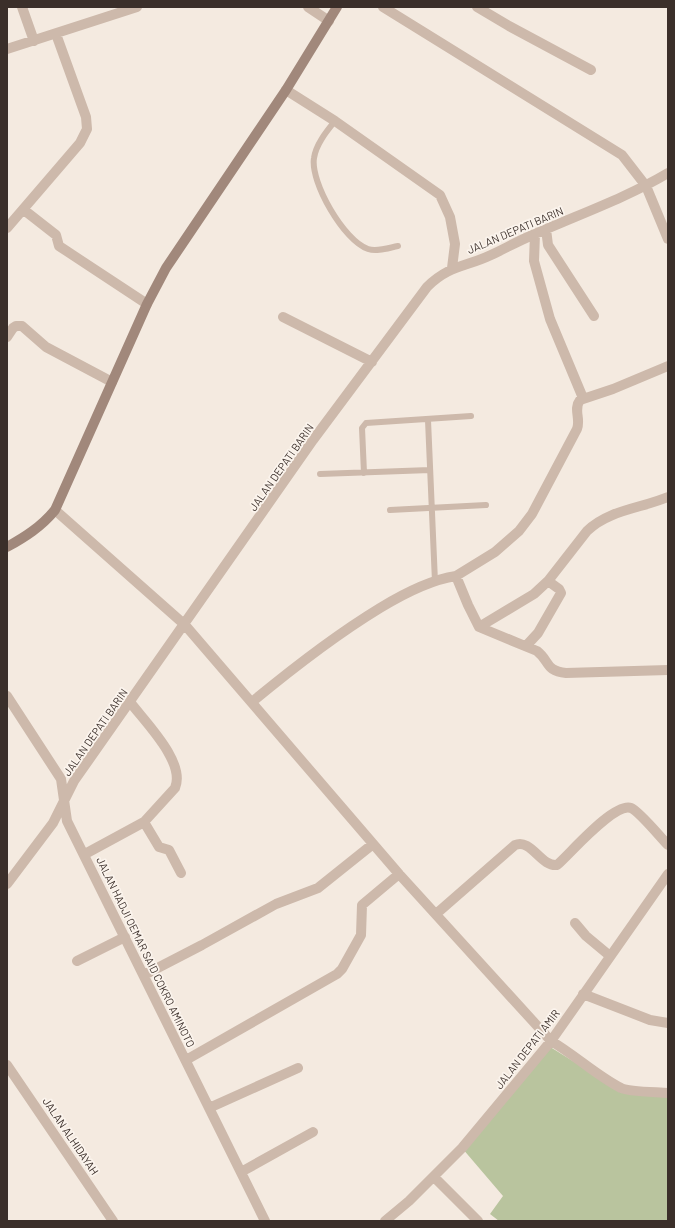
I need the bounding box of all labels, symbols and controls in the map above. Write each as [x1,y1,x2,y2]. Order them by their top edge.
street label: JALAN DEPATI BARIN [465,204,565,256]
street label: JALAN DEPATI BARIN [246,421,316,513]
street label: JALAN DEPATI BARIN [60,686,130,778]
street label: JALAN HADJI OEMAR SAID COKRO AMINOTO [94,855,198,1049]
street label: JALAN DEPATI AMIR [492,1007,562,1091]
street label: JALAN ALHIDAYAH [40,1095,102,1177]

